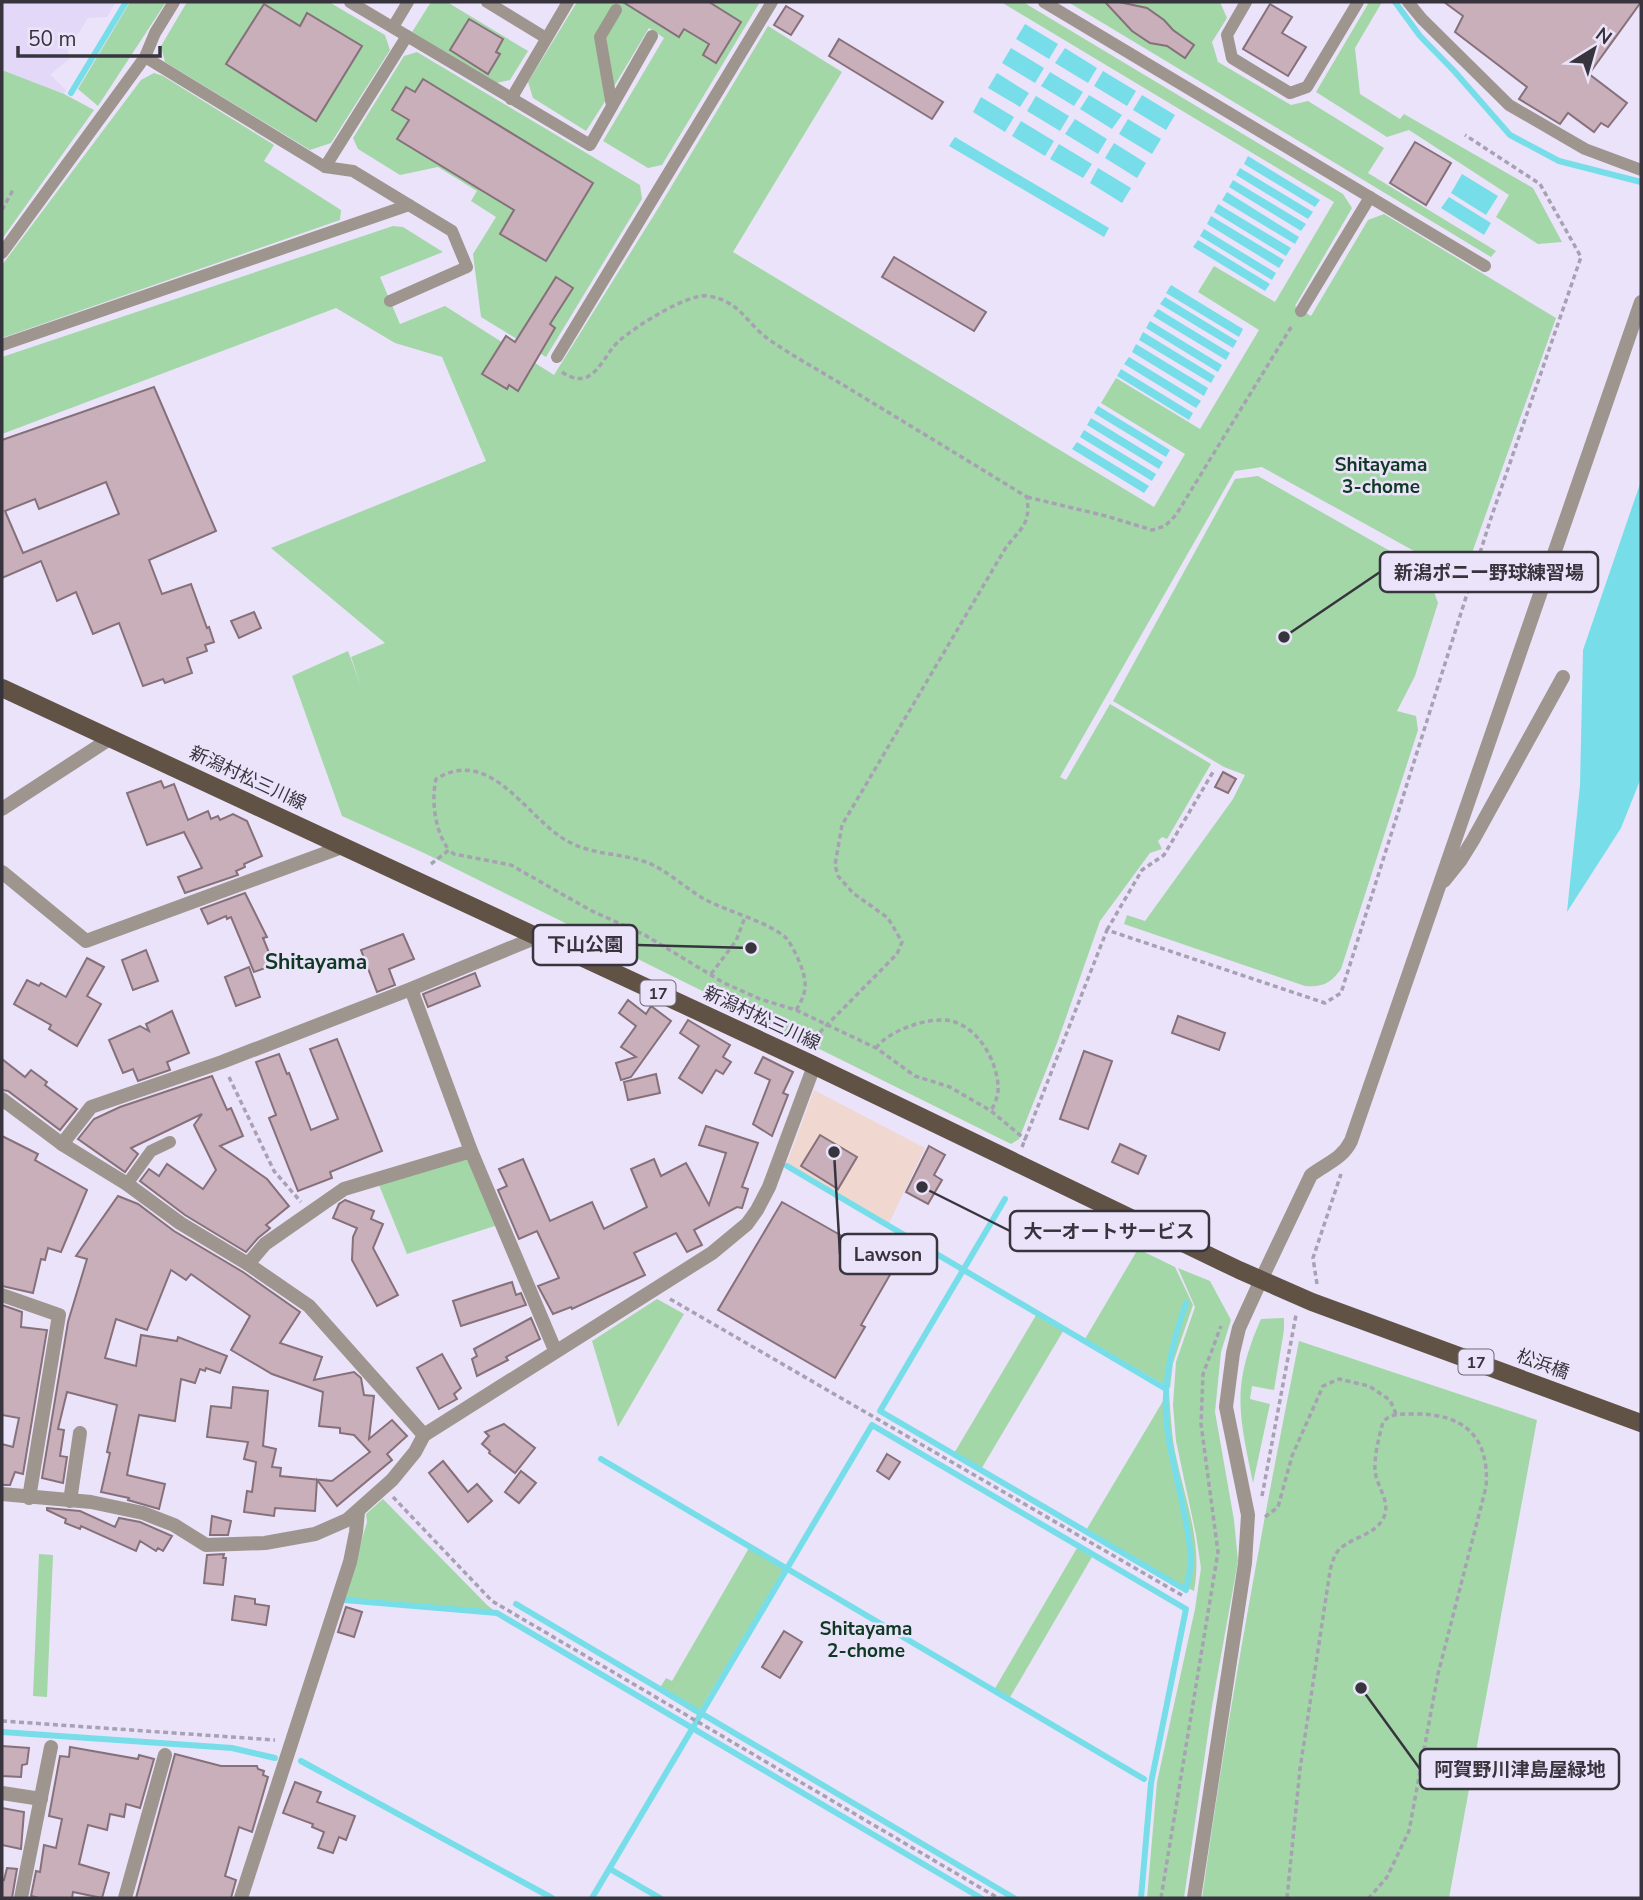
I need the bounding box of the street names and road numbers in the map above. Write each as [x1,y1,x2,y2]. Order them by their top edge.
street label: 新潟村松三川線 [186,740,310,816]
street label: 新潟村松三川線 [700,980,824,1056]
road number: 17 [640,981,676,1006]
street label: 松浜橋 [1514,1343,1572,1385]
road number: 17 [1458,1350,1494,1374]

